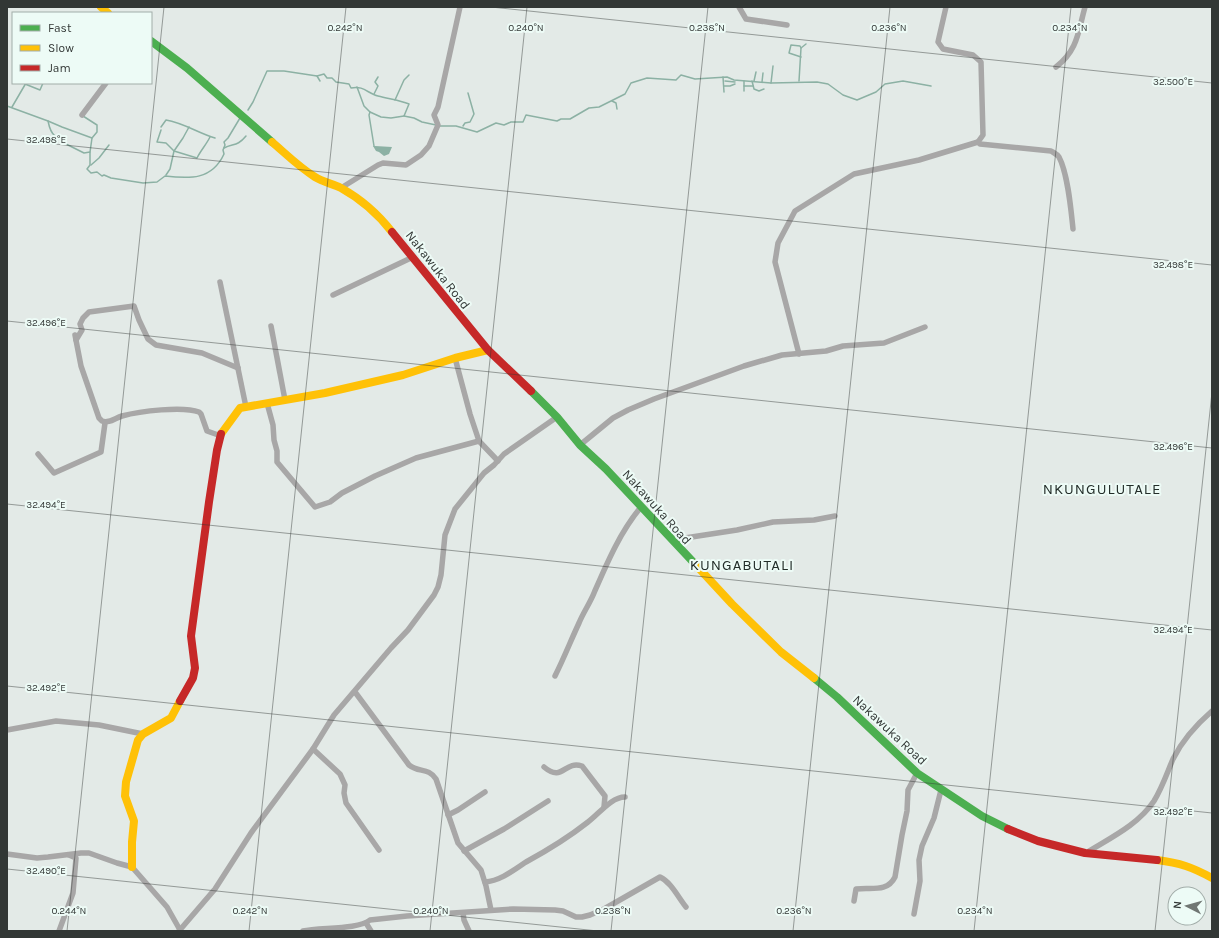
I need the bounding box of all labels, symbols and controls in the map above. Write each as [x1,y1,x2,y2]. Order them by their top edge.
legend [12,12,152,84]
text: Fast [48,21,72,35]
text: 0.242°N [327,22,363,34]
text: 0.240°N [508,22,544,34]
text: 0.238°N [689,22,725,34]
text: 0.236°N [871,22,907,34]
text: 0.234°N [1052,22,1088,34]
text: Slow [48,41,74,55]
text: Jam [48,61,71,75]
text: 32.500°E [1153,76,1193,88]
text: 32.498°E [26,134,66,146]
street label: Nakawuka Road [403,228,473,312]
text: 32.498°E [1153,259,1193,271]
text: 32.496°E [26,317,66,329]
text: 32.496°E [1153,441,1193,453]
street label: Nakawuka Road [620,467,694,547]
district label: NKUNGULUTALE [1043,480,1161,498]
text: 32.494°E [26,499,66,511]
district label: KUNGABUTALI [690,556,794,574]
text: 32.494°E [1153,624,1193,636]
text: 32.492°E [26,682,66,694]
street label: Nakawuka Road [850,692,930,768]
text: 32.492°E [1153,806,1193,818]
text: 32.490°E [26,865,66,877]
north arrow [1167,886,1207,926]
text: N [1171,900,1184,910]
text: 0.244°N [52,905,86,917]
text: 0.242°N [232,905,268,917]
text: 0.240°N [413,905,449,917]
text: 0.238°N [595,905,631,917]
text: 0.236°N [776,905,812,917]
text: 0.234°N [957,905,993,917]

